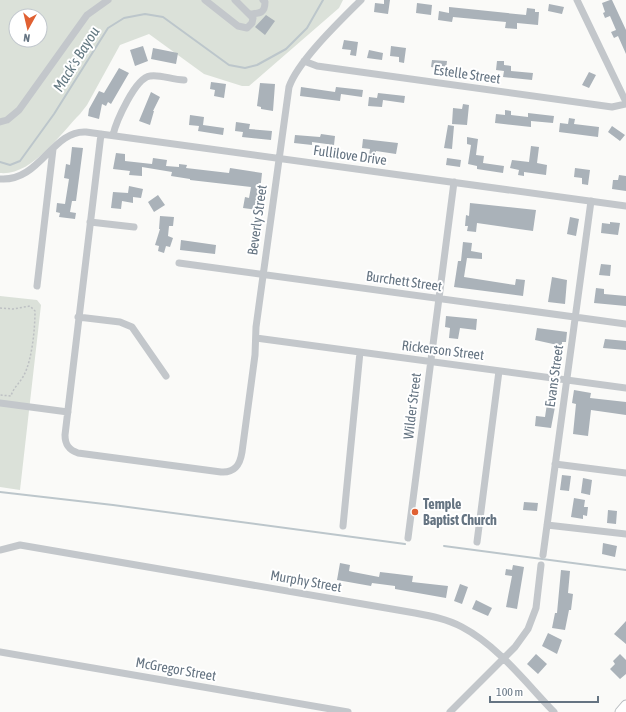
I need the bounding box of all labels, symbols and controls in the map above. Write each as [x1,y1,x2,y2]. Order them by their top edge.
north arrow [8,8,48,48]
water label: Mack's Bayou [49,23,103,95]
text: N [23,32,31,44]
street label: Estelle Street [432,61,502,87]
street label: Fullilove Drive [312,142,388,168]
street label: Beverly Street [244,184,270,256]
street label: Burchett Street [365,268,443,294]
street label: Rickerson Street [401,337,485,363]
street label: Evans Street [542,344,566,408]
street label: Wilder Street [400,372,424,440]
place label: Temple Baptist Church [423,496,497,528]
marker: Temple Baptist Church [410,507,420,517]
street label: Murphy Street [269,567,343,595]
street label: McGregor Street [134,654,218,684]
scale bar [490,678,598,704]
text: 100 m [496,685,523,699]

